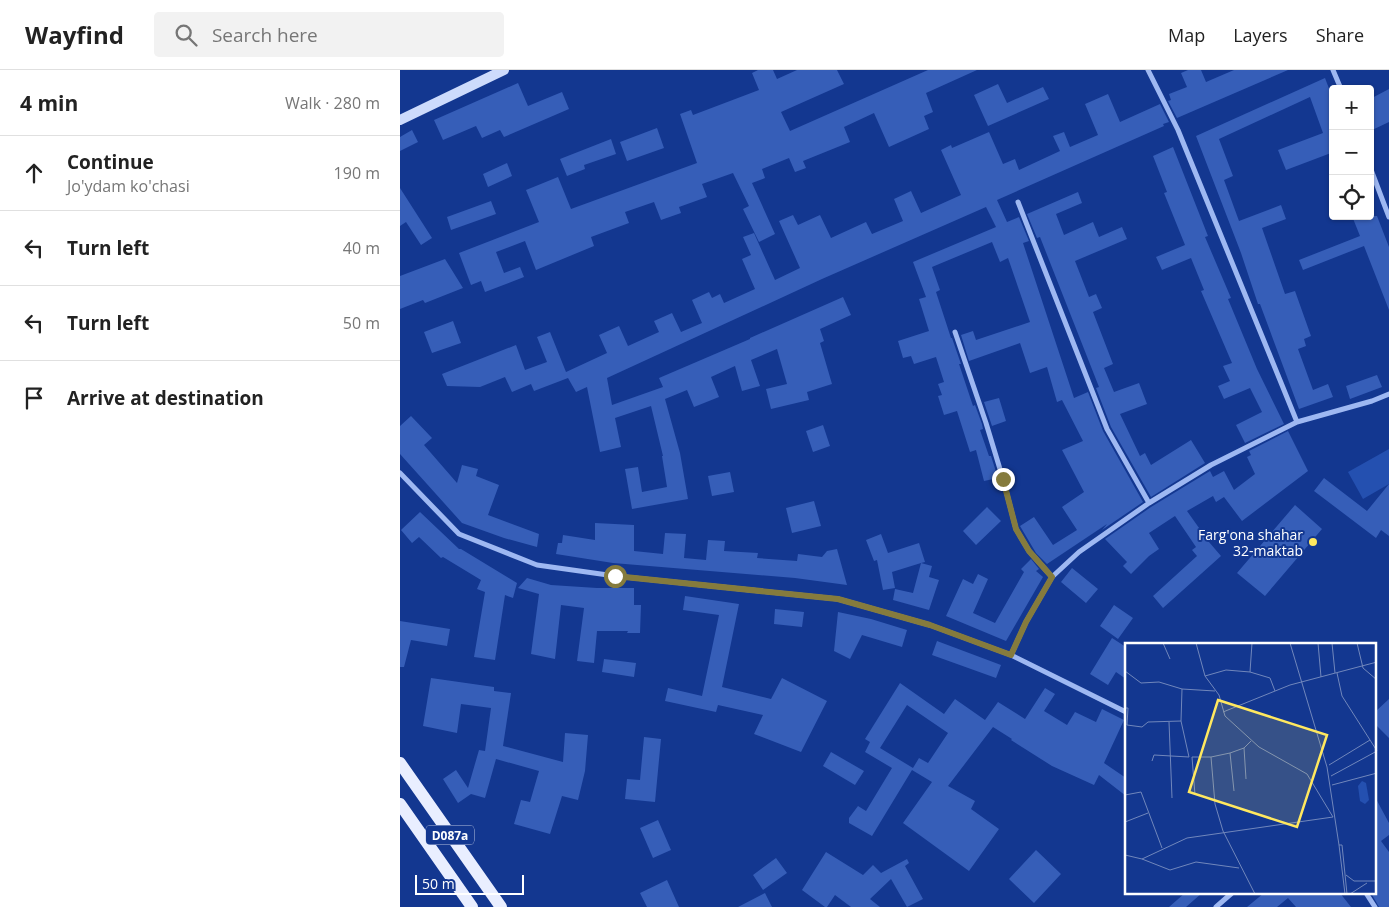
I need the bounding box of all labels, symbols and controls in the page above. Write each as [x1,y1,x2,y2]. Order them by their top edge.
search box [154,12,504,57]
text: Wayfind [25,18,124,51]
icon: search [172,21,200,49]
text: Search here [212,22,318,48]
text: Map [1168,23,1205,47]
text: Layers [1233,23,1288,47]
text: Share [1316,23,1364,47]
map controls [1329,85,1374,220]
button: + [1329,85,1374,130]
text: 4 min [20,89,78,117]
text: Walk · 280 m [285,92,380,114]
button: − [1329,130,1374,175]
text: Continue [67,149,154,175]
icon: ahead [20,159,48,187]
text: 190 m [334,162,380,184]
text: Jo'ydam ko'chasi [67,175,190,197]
button: locate [1329,175,1374,220]
icon: left [20,234,48,262]
text: Turn left [67,235,149,261]
text: 40 m [343,237,380,259]
icon: left [20,309,48,337]
text: Turn left [67,310,149,336]
text: 50 m [343,312,380,334]
icon: arrive [20,384,48,412]
text: Arrive at destination [67,385,264,411]
route end [992,468,1015,491]
place label: Farg'ona shahar 32-maktab [1198,525,1303,560]
marker: Farg'ona shahar 32-maktab [1307,536,1319,548]
route start [604,565,627,588]
inset map [1125,643,1376,894]
road number: D087a [426,826,474,844]
scale bar [415,872,524,895]
text: 50 m [422,874,455,893]

